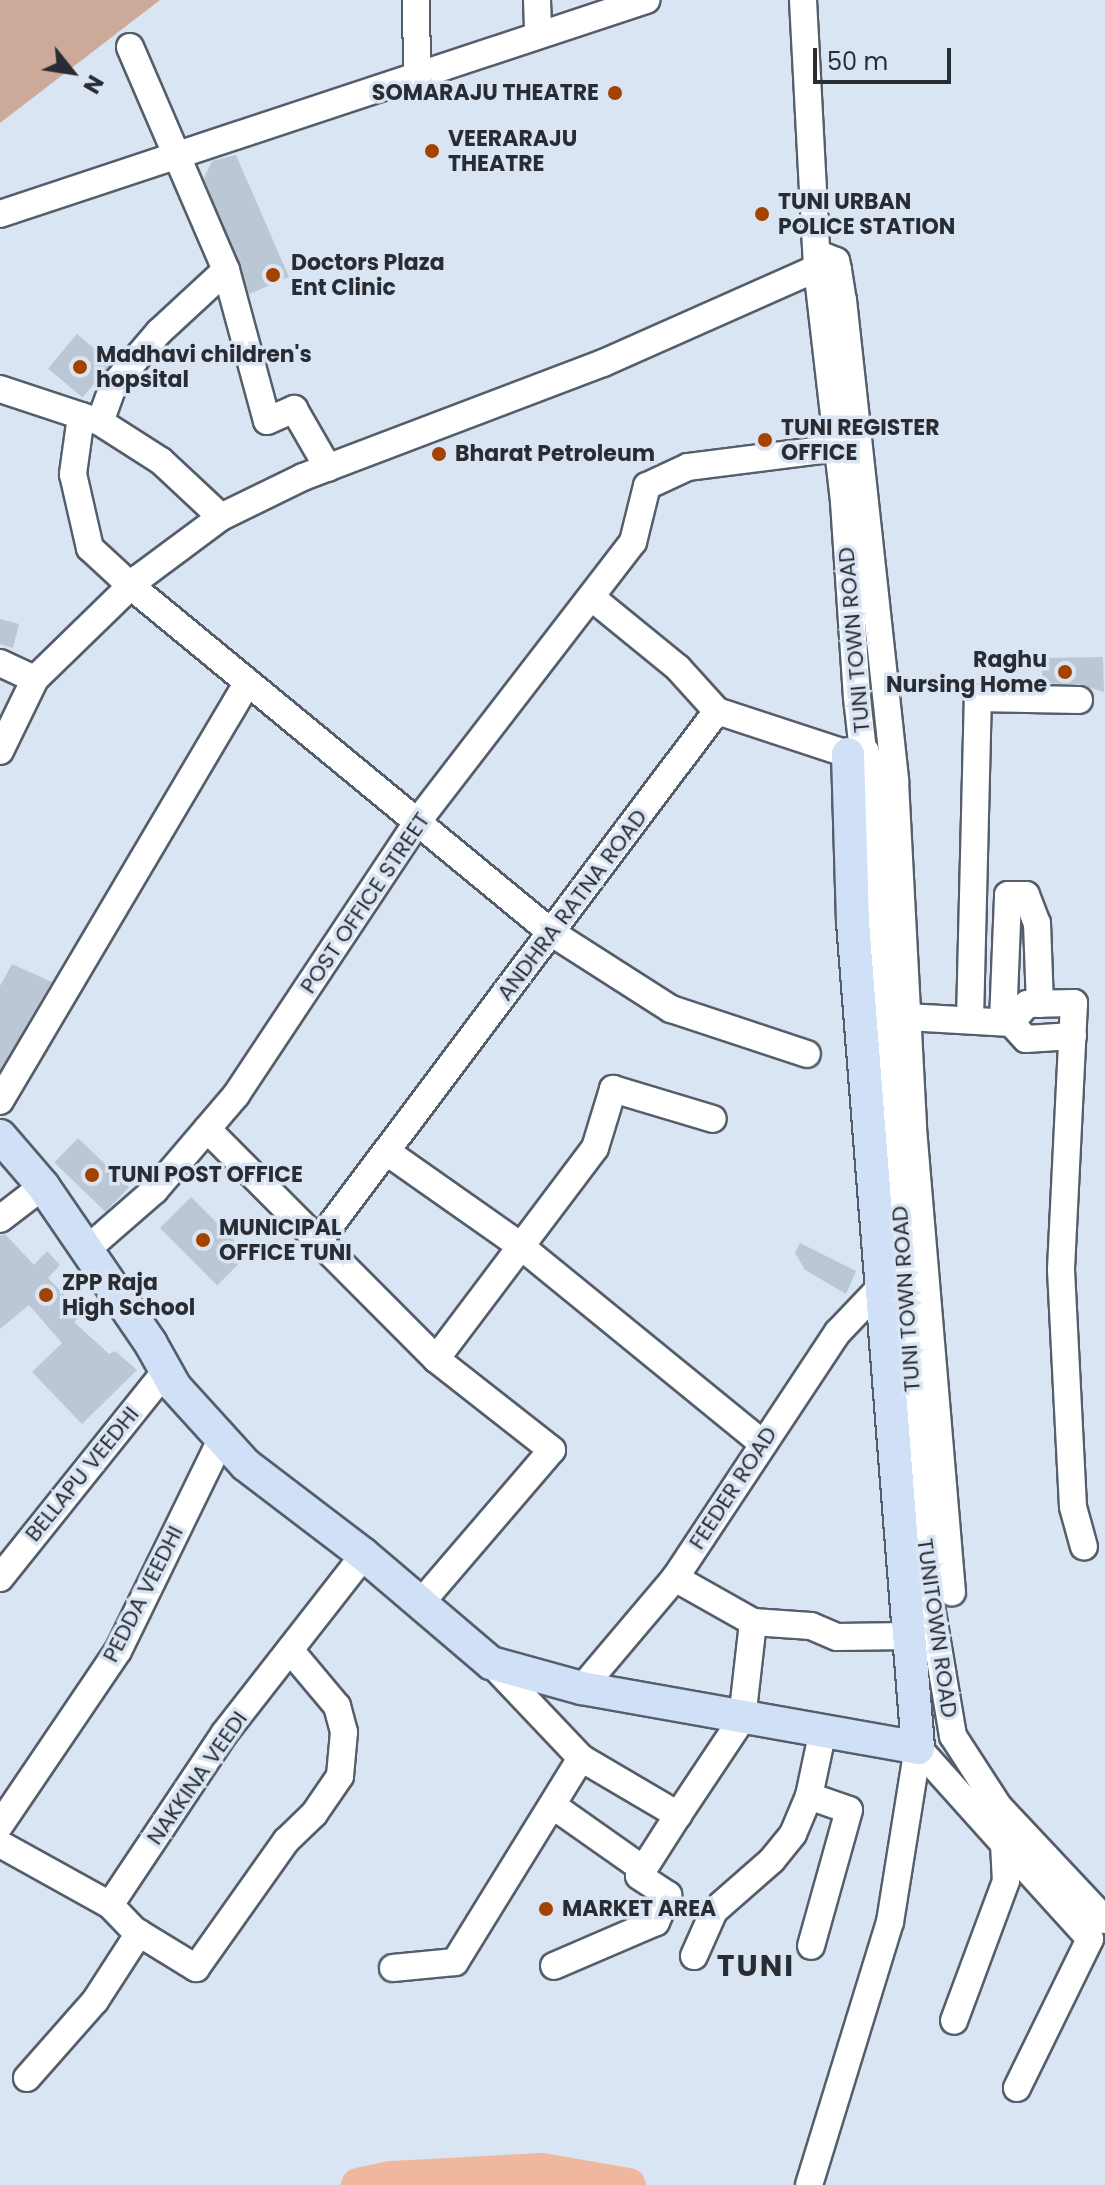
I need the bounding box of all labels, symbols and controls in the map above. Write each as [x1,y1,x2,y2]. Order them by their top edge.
north arrow [32,32,112,112]
scale bar [817,32,955,82]
text: 50 m [827,45,888,78]
text: N [76,69,111,99]
place label: SOMARAJU THEATRE [372,80,599,106]
marker: SOMARAJU THEATRE [606,84,624,102]
place label: VEERARAJU THEATRE [448,125,577,176]
marker: VEERARAJU THEATRE [423,142,441,160]
place label: TUNI URBAN POLICE STATION [778,188,955,240]
marker: TUNI URBAN POLICE STATION [753,205,771,223]
place label: Doctors Plaza Ent Clinic [291,249,445,300]
marker: Doctors Plaza Ent Clinic [262,264,284,286]
place label: Madhavi children's hopsital [96,341,312,392]
marker: Madhavi children's hopsital [71,358,89,376]
place label: TUNI REGISTER OFFICE [781,414,939,466]
marker: TUNI REGISTER OFFICE [756,431,774,449]
place label: Bharat Petroleum [455,441,655,467]
marker: Bharat Petroleum [430,445,448,463]
street label: TUNI TOWN ROAD [833,546,875,734]
place label: Raghu Nursing Home [886,646,1047,698]
marker: Raghu Nursing Home [1054,661,1076,683]
street label: ANDHRA RATNA ROAD [492,804,652,1006]
street label: POST OFFICE STREET [295,808,435,998]
place label: TUNI POST OFFICE [108,1162,303,1188]
marker: TUNI POST OFFICE [83,1166,101,1184]
street label: TUNI TOWN ROAD [886,1205,926,1393]
place label: MUNICIPAL OFFICE TUNI [219,1214,352,1266]
marker: MUNICIPAL OFFICE TUNI [194,1231,212,1249]
place label: ZPP Raja High School [62,1269,195,1320]
marker: ZPP Raja High School [37,1286,55,1304]
street label: BELLAPU VEEDHI [20,1401,144,1547]
street label: FEEDER ROAD [684,1422,782,1554]
street label: PEDDA VEEDHI [97,1521,189,1667]
street label: TUNITOWN ROAD [911,1537,963,1719]
street label: NAKKINA VEEDI [141,1706,253,1850]
place label: MARKET AREA [562,1896,716,1922]
marker: MARKET AREA [537,1900,555,1918]
district label: TUNI [717,1948,795,1984]

